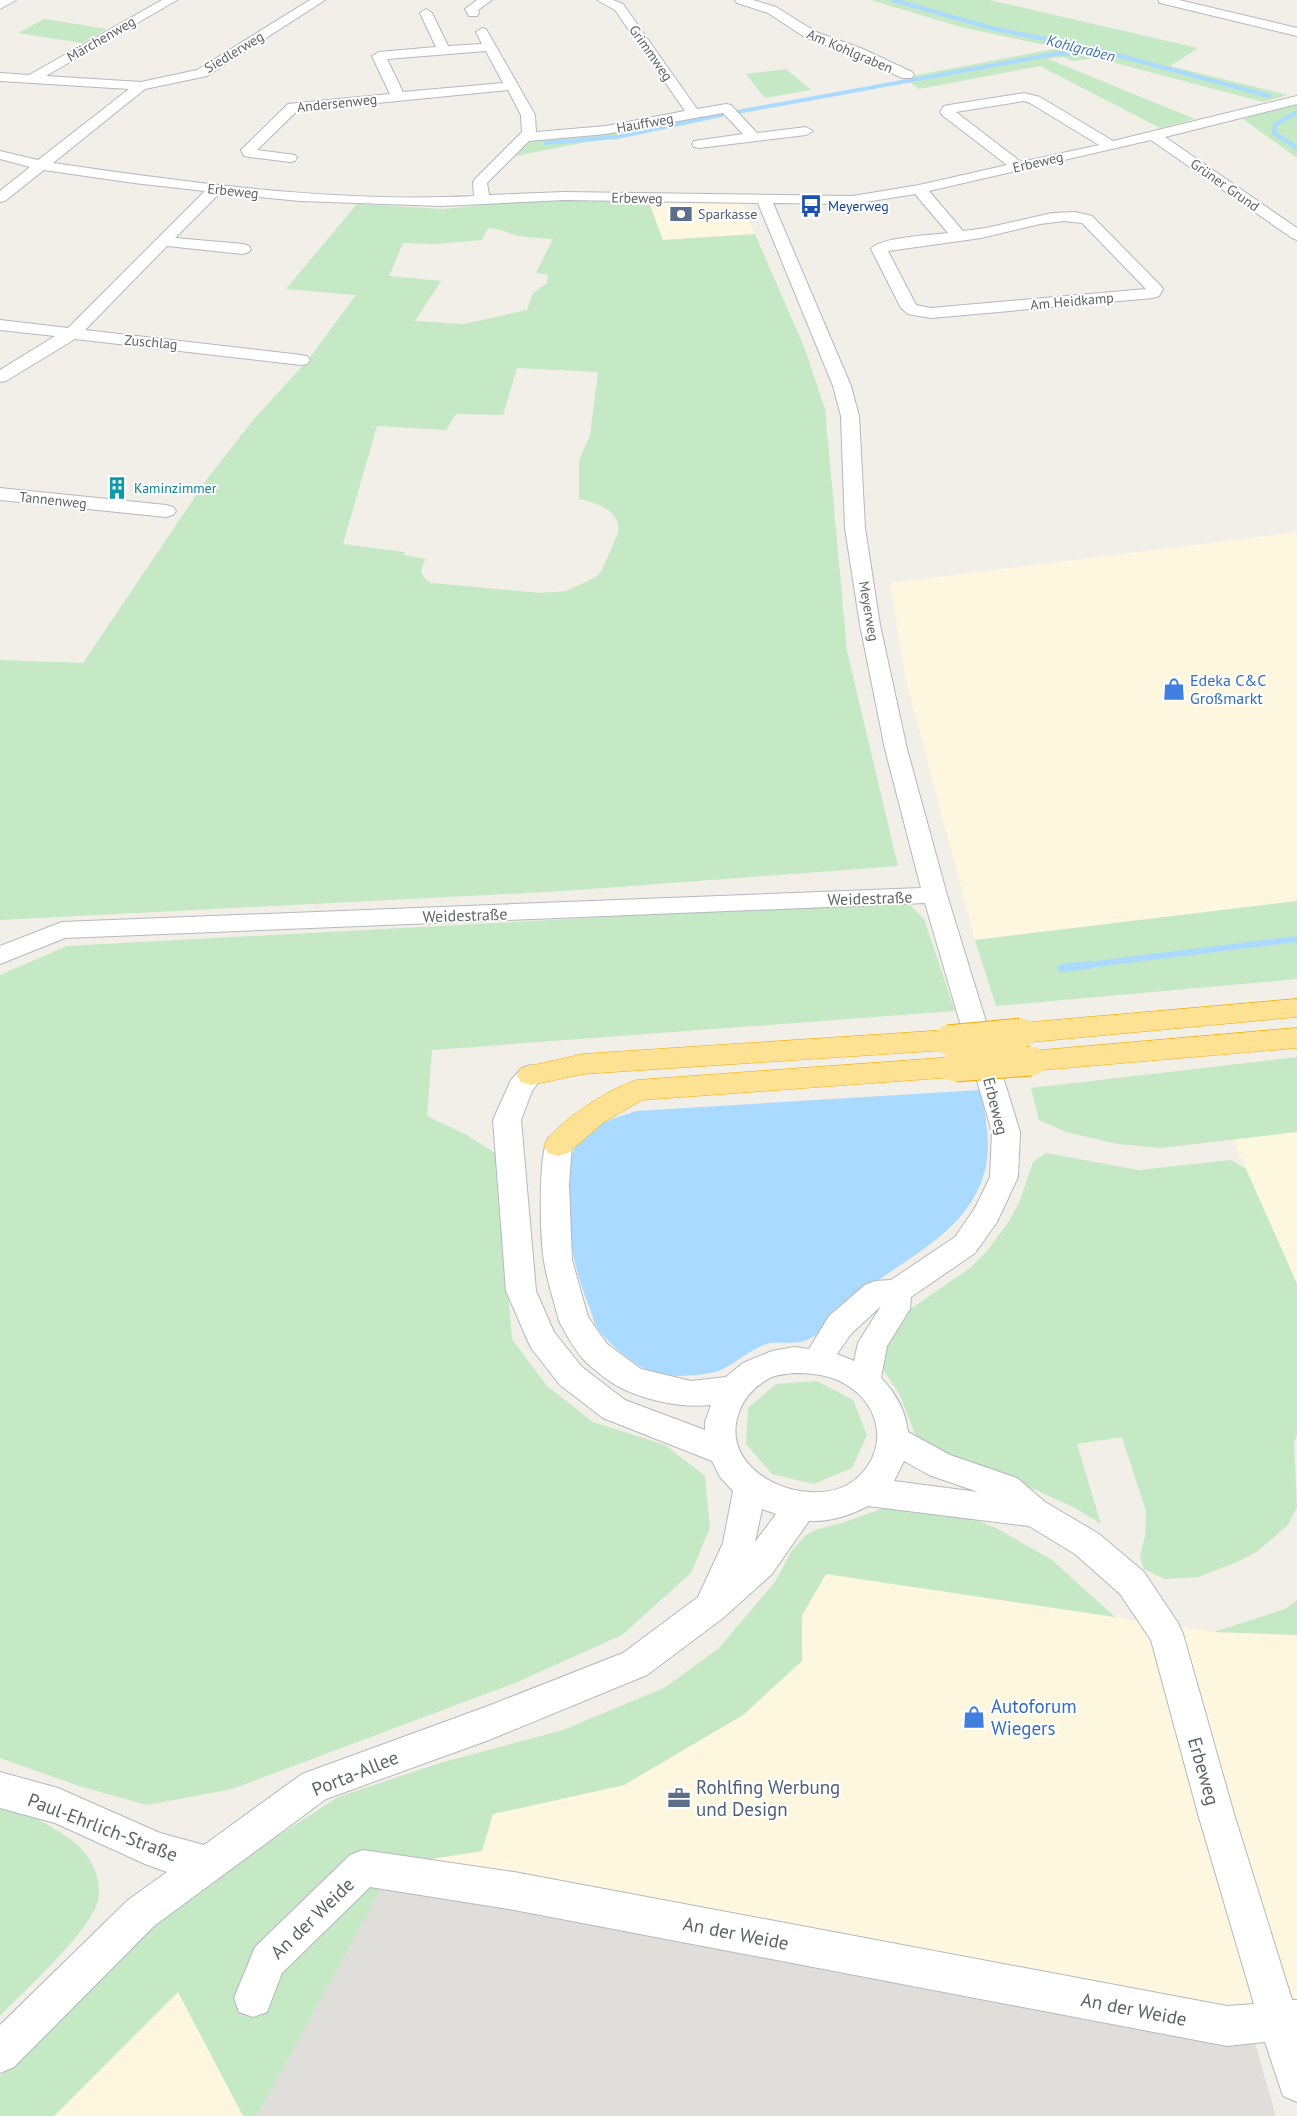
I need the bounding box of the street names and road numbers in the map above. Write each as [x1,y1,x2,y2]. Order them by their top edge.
street label: Märchenweg [64,12,138,66]
street label: Grimmweg [625,21,677,85]
street label: Am Kohlgraben [804,25,896,77]
street label: Siedlerweg [201,27,267,77]
street label: Andersenweg [296,90,378,116]
street label: Hauffweg [615,109,675,137]
street label: Erbeweg [1011,147,1065,177]
street label: Grüner Grund [1187,155,1263,215]
street label: Erbeweg [206,179,260,203]
street label: Erbeweg [611,189,663,207]
street label: Am Heidkamp [1030,288,1114,314]
street label: Zuschlag [124,331,178,353]
street label: Tannenweg [18,487,88,513]
street label: Meyerweg [855,580,883,642]
street label: Weidestraße [827,887,913,909]
street label: Weidestraße [422,904,508,926]
street label: Erbeweg [979,1075,1013,1137]
street label: Erbeweg [1183,1734,1225,1808]
street label: Porta-Allee [308,1745,402,1801]
street label: Paul-Ehrlich-Straße [25,1787,181,1867]
street label: An der Weide [265,1872,359,1964]
street label: An der Weide [681,1911,791,1955]
street label: An der Weide [1079,1987,1189,2031]

